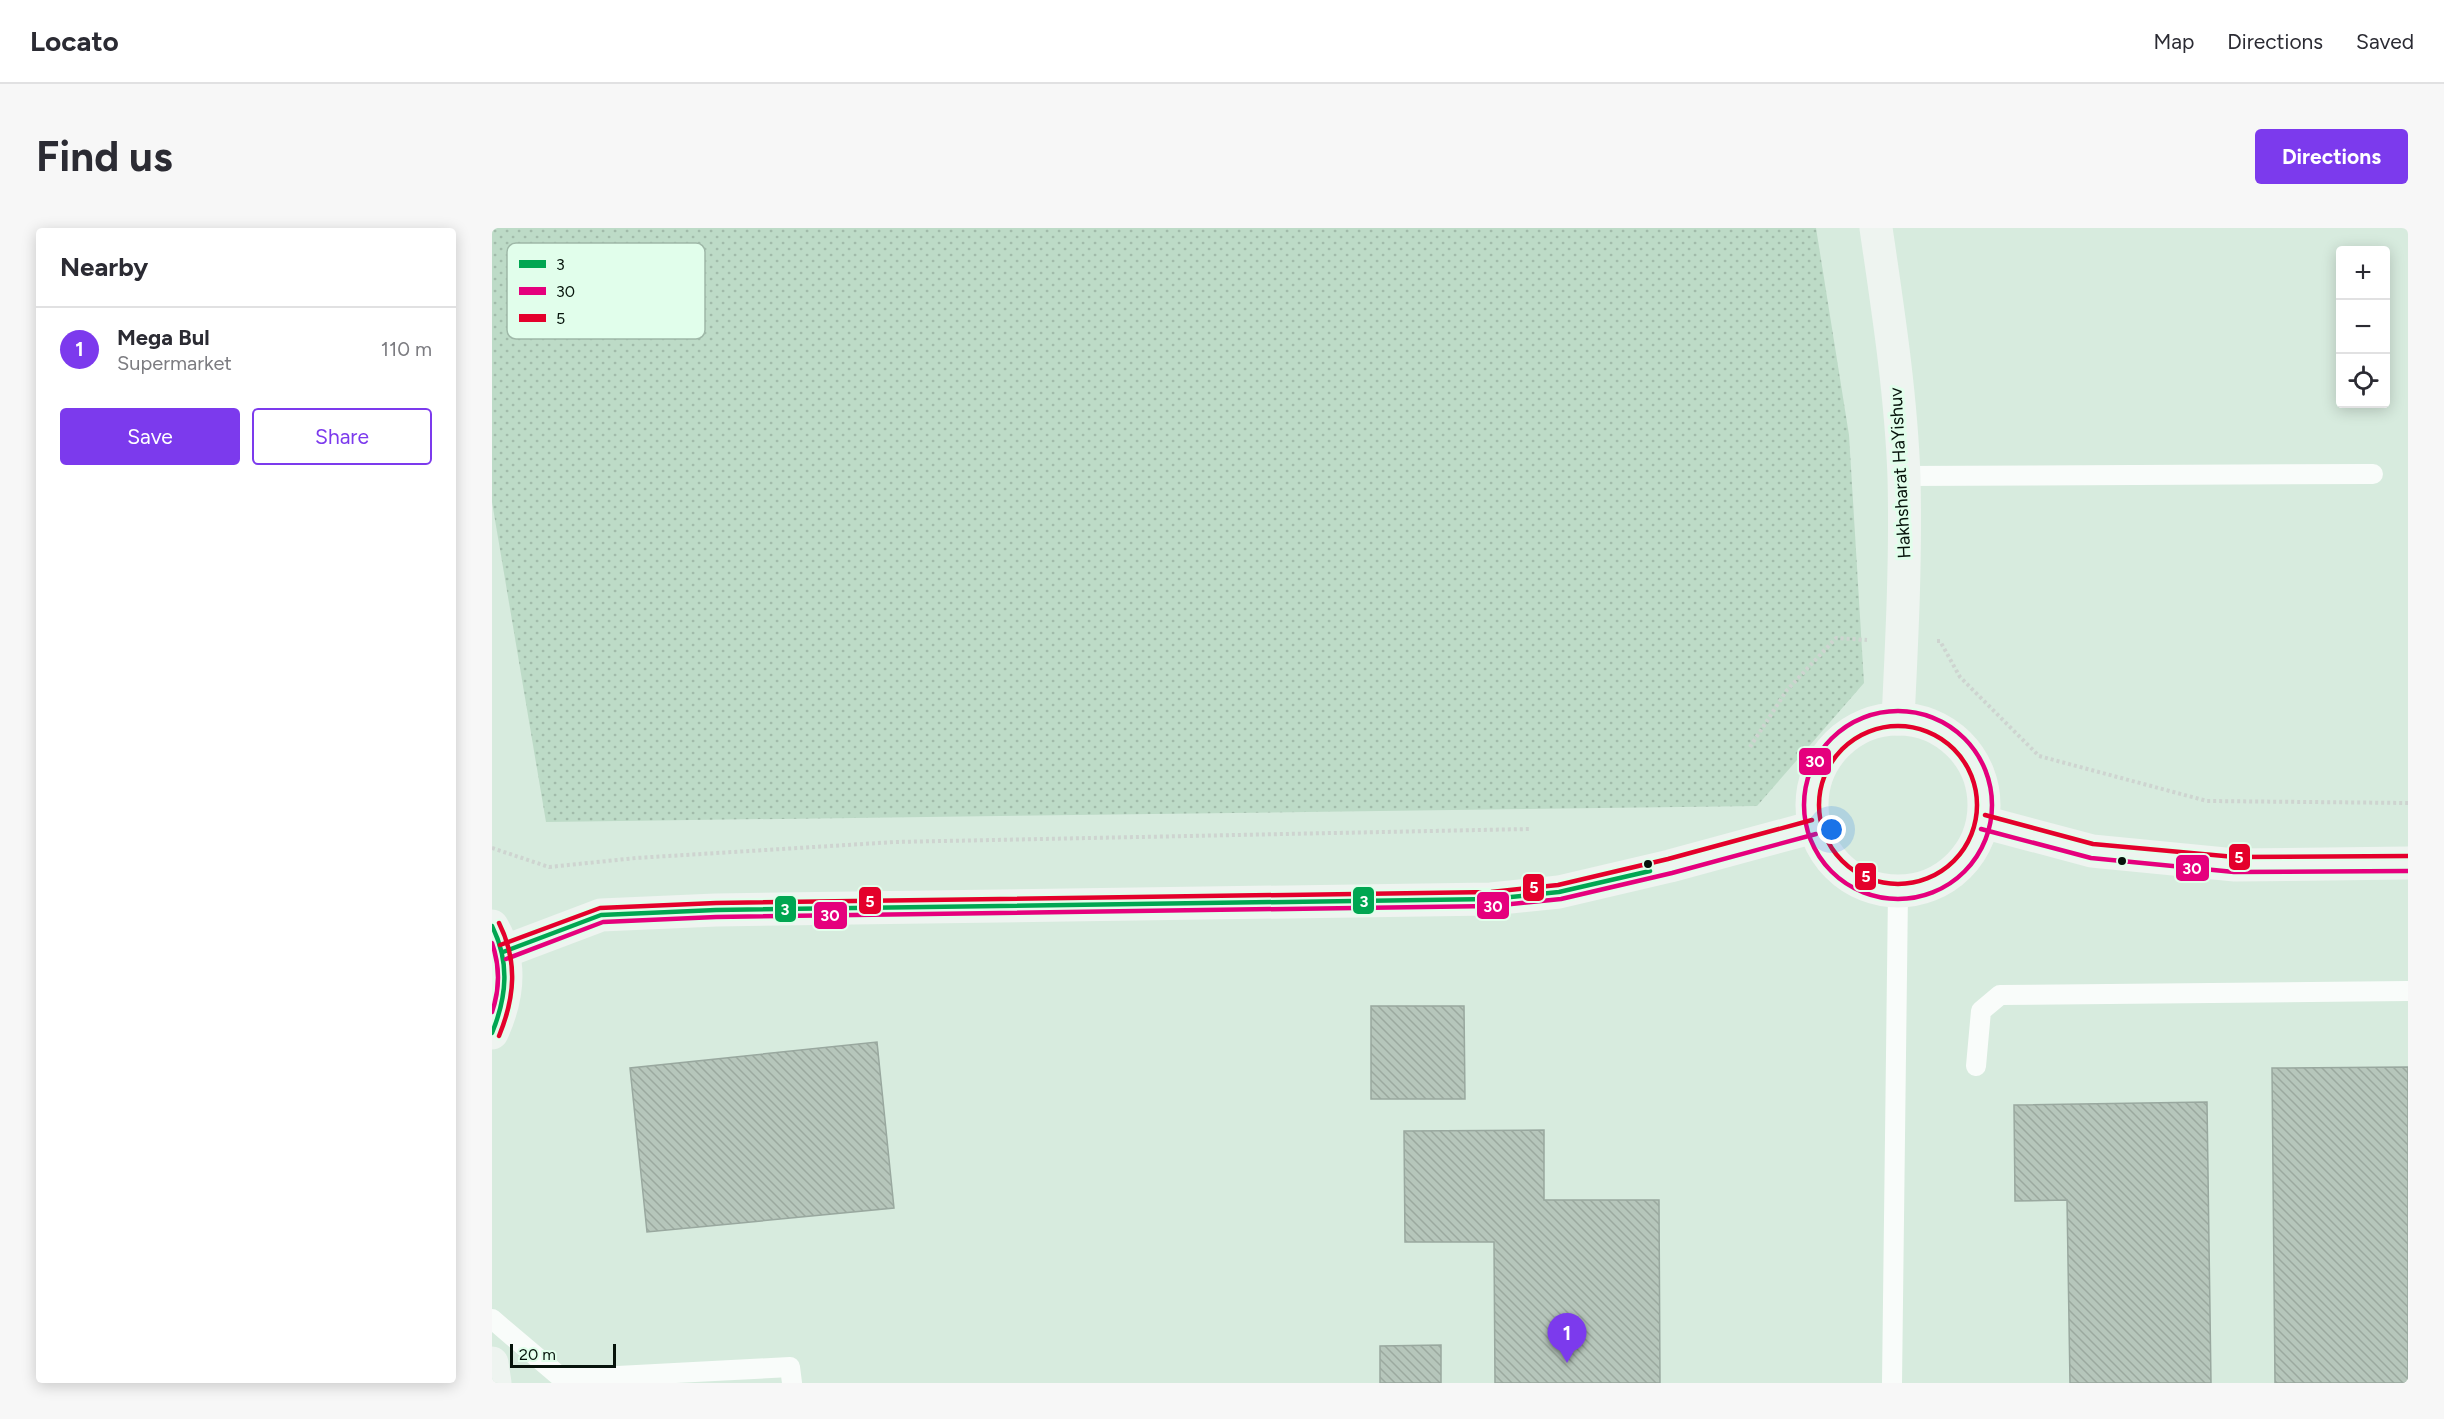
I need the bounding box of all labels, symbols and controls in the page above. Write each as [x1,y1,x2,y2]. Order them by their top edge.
text: Locato [30,24,119,58]
text: Map [2153,29,2194,54]
text: Directions [2227,29,2323,54]
text: Saved [2356,29,2414,54]
button: Directions [2255,129,2408,184]
text: Find us [36,131,173,182]
legend [507,243,705,339]
map controls [2336,246,2390,408]
button: + [2336,246,2390,300]
text: Nearby [60,251,148,283]
text: 3 [556,255,565,274]
text: 30 [556,282,575,301]
button: − [2336,300,2390,354]
text: 5 [556,309,565,328]
text: Mega Bul [117,324,210,351]
text: 1 [75,337,84,361]
text: 110 m [381,337,432,361]
text: Supermarket [117,351,232,375]
button: locate [2336,354,2390,408]
street label: Hakhsharat HaYishuv [1885,386,1915,559]
button: Save [60,408,240,465]
button: Share [252,408,432,465]
line badge: 30 [1798,747,1832,776]
text: 30 [1805,752,1825,771]
your location [1817,815,1846,844]
line badge: 5 [2228,843,2251,871]
text: 5 [2234,848,2244,867]
line badge: 30 [2175,854,2210,882]
unlabelled marker [2116,855,2128,867]
unlabelled marker [1642,858,1654,870]
text: 30 [2182,859,2202,878]
line badge: 5 [1854,862,1877,891]
text: 5 [1861,867,1871,886]
line badge: 5 [1522,873,1545,902]
text: 5 [1529,878,1539,897]
line badge: 5 [858,886,882,915]
line badge: 3 [1352,886,1375,915]
line badge: 30 [1476,891,1510,920]
text: 5 [865,892,875,911]
text: 3 [1360,892,1369,911]
line badge: 3 [774,895,797,923]
text: 30 [1483,897,1503,916]
text: 3 [781,900,790,919]
line badge: 30 [813,901,848,930]
text: 30 [820,906,840,925]
pin: 1 [1548,1314,1586,1363]
scale bar [510,1341,616,1368]
text: 20 m [519,1345,556,1364]

